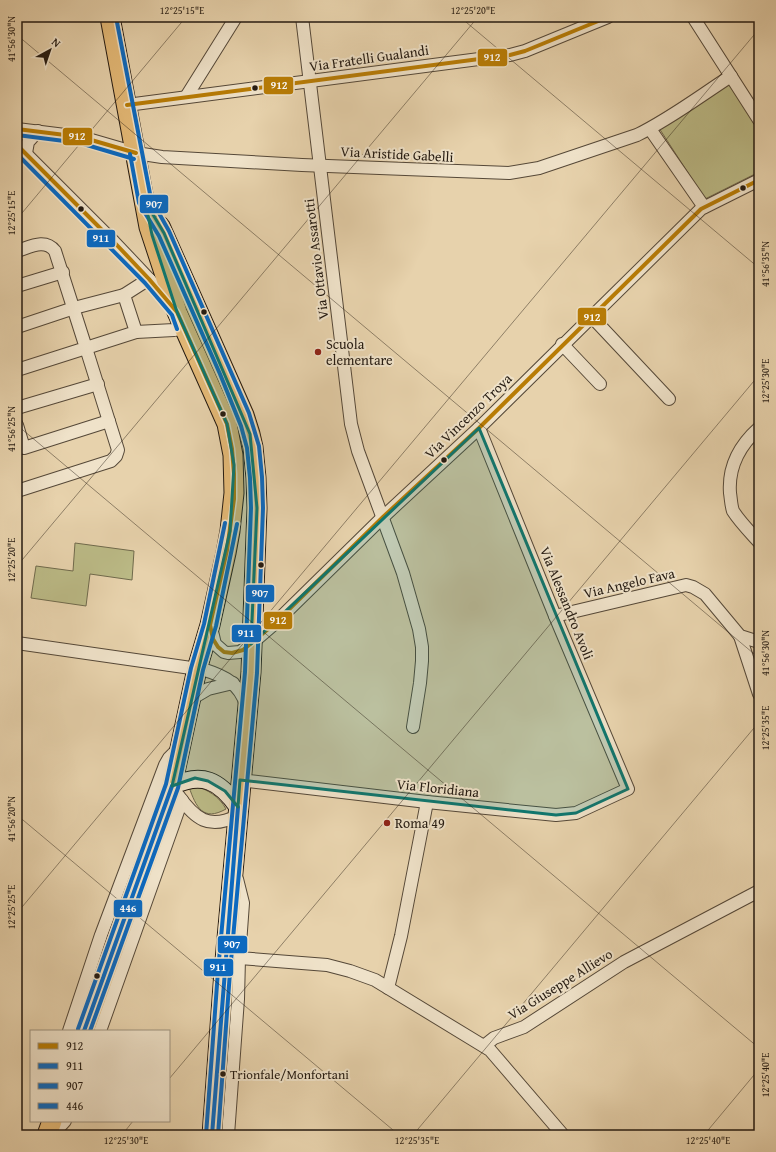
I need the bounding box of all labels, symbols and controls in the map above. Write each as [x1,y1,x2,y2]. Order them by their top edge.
text: 12°25'15"E [160,3,204,18]
text: 12°25'20"E [451,3,495,18]
text: 41°56'30"N [4,16,19,62]
north arrow [30,30,70,70]
text: N [48,34,65,51]
street label: Via Fratelli Gualandi [308,40,430,76]
line badge: 912 [477,48,508,67]
text: 912 [483,49,501,65]
line badge: 912 [263,76,294,95]
text: 912 [270,77,288,93]
unlabelled marker [250,83,260,93]
line badge: 912 [62,127,93,146]
text: 912 [68,128,86,144]
street label: Via Aristide Gabelli [340,141,454,167]
unlabelled marker [738,183,748,193]
text: 12°25'15"E [4,191,19,235]
line badge: 907 [139,194,169,214]
text: 907 [145,196,163,212]
street label: Via Ottavio Assarotti [299,197,333,321]
unlabelled marker [76,204,86,214]
line badge: 911 [86,229,116,248]
text: 911 [92,230,110,246]
text: 41°56'35"N [758,241,773,287]
unlabelled marker [199,307,209,317]
line badge: 912 [577,307,607,326]
text: 912 [583,309,601,325]
place label: Scuola elementare [326,334,393,370]
marker: Scuola elementare [313,347,323,357]
text: 12°25'30"E [758,359,773,403]
street label: Via Vincenzo Troya [420,369,516,463]
text: 41°56'25"N [4,406,19,452]
unlabelled marker [218,409,228,419]
unlabelled marker [439,455,449,465]
text: 12°25'20"E [4,538,19,582]
street label: Via Alessandro Avoli [535,544,599,663]
unlabelled marker [256,560,266,570]
street label: Via Angelo Fava [582,563,677,603]
line badge: 907 [245,584,275,603]
text: 907 [251,585,269,601]
line badge: 912 [263,611,293,630]
text: 912 [269,612,287,628]
line badge: 911 [231,624,262,643]
text: 911 [237,625,255,641]
text: 41°56'30"N [758,630,773,676]
text: 12°25'35"E [758,706,773,750]
street label: Via Floridiana [396,774,481,802]
text: 41°56'20"N [4,796,19,842]
place label: Roma 49 [395,813,445,833]
marker: Roma 49 [382,818,392,828]
text: 12°25'25"E [4,885,19,929]
line badge: 446 [113,899,143,918]
text: 446 [119,900,137,916]
line badge: 907 [217,935,248,954]
text: 907 [223,936,241,952]
street label: Via Giuseppe Allievo [504,944,616,1024]
line badge: 911 [203,958,234,977]
text: 911 [209,959,227,975]
unlabelled marker [92,971,102,981]
legend [30,1030,170,1122]
text: 912 [66,1037,84,1054]
text: 12°25'40"E [758,1053,773,1097]
text: 911 [66,1057,84,1074]
place label: Trionfale/Monfortani [230,1065,349,1084]
marker: Trionfale/Monfortani [218,1069,228,1079]
text: 907 [66,1077,84,1094]
text: 446 [66,1097,84,1114]
text: 12°25'30"E [104,1133,148,1148]
text: 12°25'35"E [395,1133,439,1148]
text: 12°25'40"E [686,1133,730,1148]

